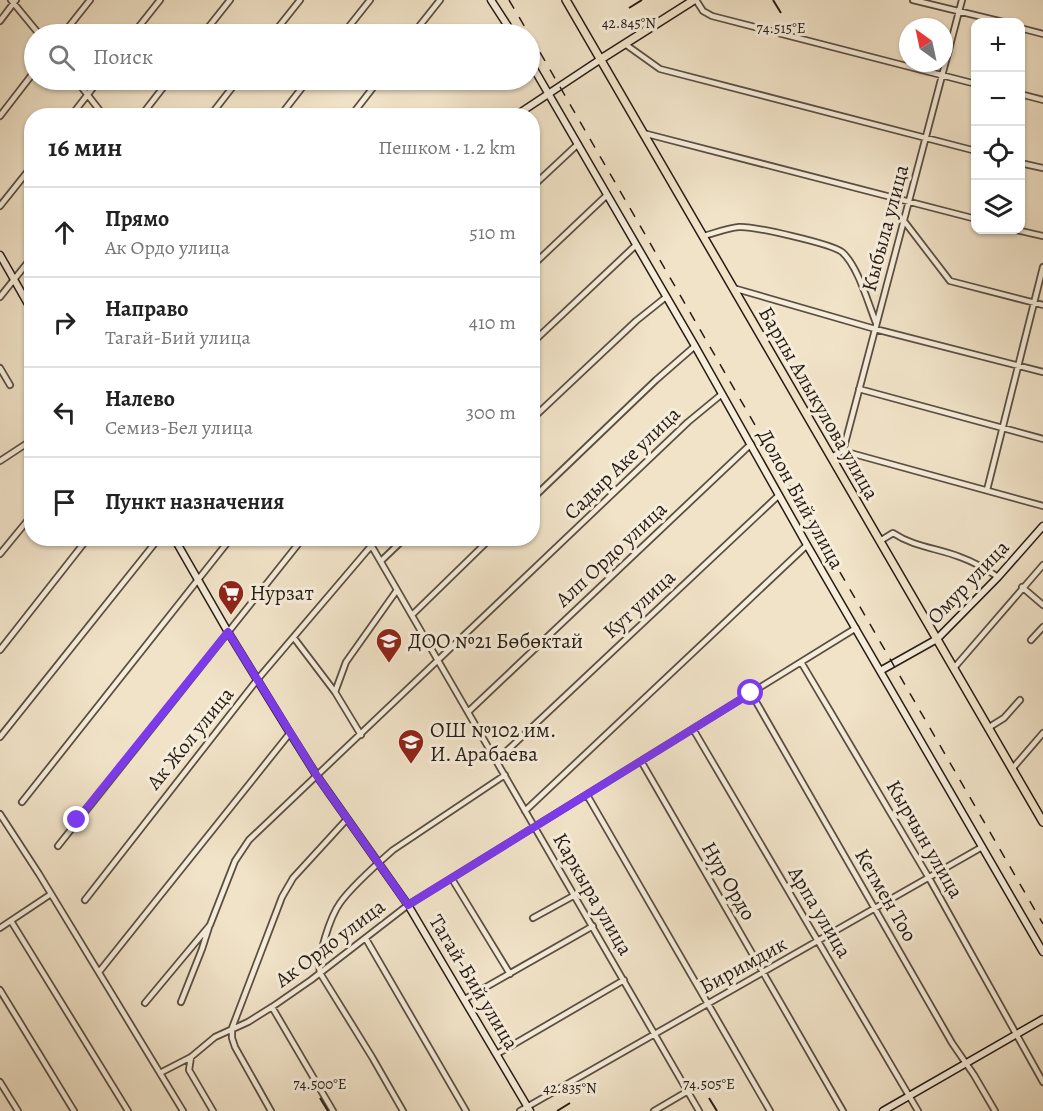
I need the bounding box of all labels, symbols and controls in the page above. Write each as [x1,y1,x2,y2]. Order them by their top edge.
text: 42.845°N [602,13,656,33]
text: 74.515°E [756,18,806,38]
north arrow [899,18,953,72]
map controls [971,18,1025,234]
button: + [971,18,1025,72]
search box [24,24,540,90]
icon: search [45,41,78,74]
text: Поиск [93,42,153,72]
button: − [971,72,1025,126]
button: locate [971,126,1025,180]
text: 16 мин [48,130,122,165]
text: Пешком · 1.2 km [378,134,516,161]
street label: Кыбыла улица [855,161,915,295]
button: layers [971,180,1025,234]
text: Прямо [105,204,169,234]
icon: ahead [48,216,81,249]
text: 510 m [469,219,516,246]
text: Ак Ордо улица [105,234,230,261]
text: Направо [105,294,188,324]
street label: Барпы Алыкулова улица [752,301,886,505]
icon: right [48,306,81,339]
text: 410 m [469,309,516,336]
text: Тагай-Бий улица [105,324,251,351]
text: Налево [105,384,175,414]
icon: left [48,396,81,429]
text: 300 m [466,399,516,426]
street label: Садыр Аке улица [558,400,687,526]
text: Семиз-Бел улица [105,414,253,441]
street label: Долон Бий улица [751,424,851,574]
icon: arrive [48,486,81,519]
text: Пункт назначения [105,487,284,517]
street label: Алп Ордо улица [548,495,673,614]
street label: Омур улица [921,534,1015,630]
street label: Кут улица [597,563,681,645]
supermarket icon: Нурзат [216,578,246,616]
place label: Нурзат [250,579,314,607]
school or university icon: ДОО №21 Бөбөктай [374,626,404,664]
place label: ДОО №21 Бөбөктай [408,627,583,655]
route start [737,679,763,705]
street label: Ак Жол улица [139,681,240,796]
place label: ОШ №102 им. И. Арабаева [430,716,556,768]
school or university icon: ОШ №102 им. И. Арабаева [396,727,426,765]
street label: Кырчын улица [880,775,970,904]
route end [63,806,89,832]
street label: Каркыра улица [547,828,640,961]
street label: Нур Ордо [695,837,763,925]
street label: Кетмен Тоо [848,843,924,947]
street label: Арпа улица [781,860,858,963]
street label: Ак Ордо улица [268,892,391,994]
street label: Тагай-Бий улица [423,909,526,1055]
street label: Биримдик [694,929,792,1000]
text: 74.500°E [293,1074,347,1094]
text: 74.505°E [683,1074,735,1094]
text: 42.835°N [543,1078,597,1098]

